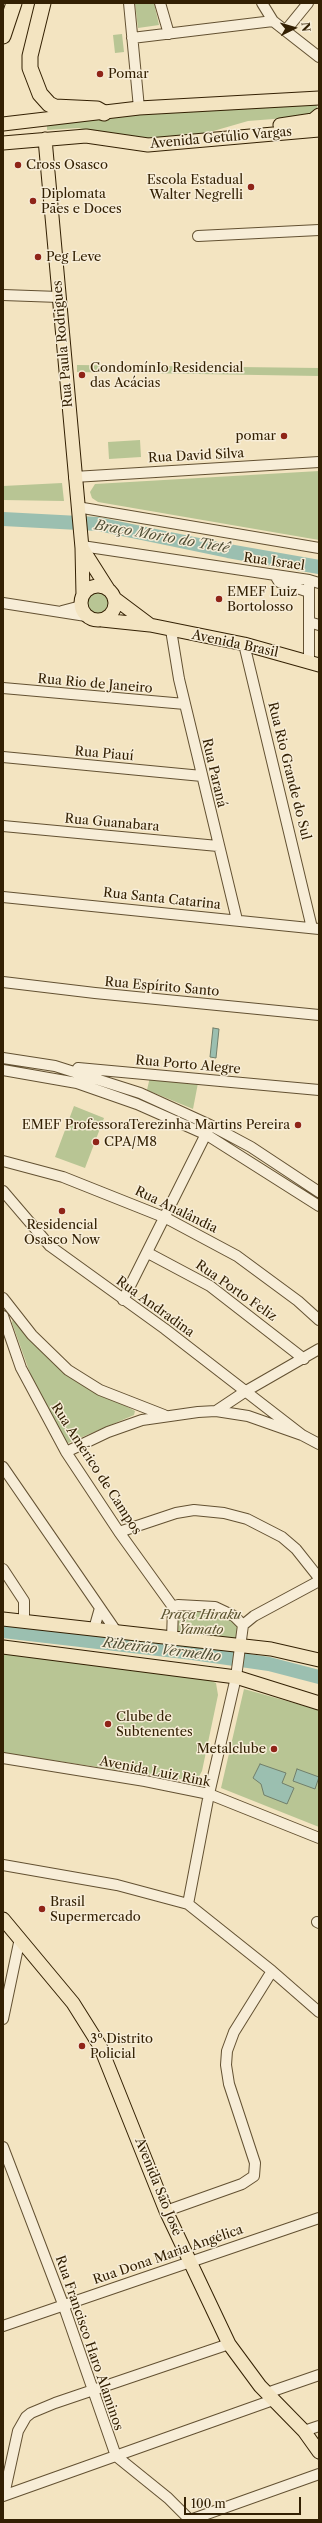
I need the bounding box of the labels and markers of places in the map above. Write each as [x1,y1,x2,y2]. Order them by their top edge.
place label: Pomar [108,66,149,82]
marker: Pomar [95,69,105,79]
place label: Cross Osasco [26,157,108,173]
marker: Cross Osasco [13,160,23,170]
place label: Escola Estadual Walter Negrelli [147,172,243,203]
marker: Escola Estadual Walter Negrelli [246,182,256,192]
place label: Diplomata Pães e Doces [41,186,122,217]
marker: Diplomata Pães e Doces [28,196,38,206]
place label: Peg Leve [46,249,101,265]
marker: Peg Leve [33,252,43,262]
place label: CondomínIo Residencial das Acácias [90,360,243,391]
marker: CondomínIo Residencial das Acácias [77,370,87,380]
place label: pomar [236,428,276,444]
marker: pomar [279,431,289,441]
place label: EMEF Luiz Bortolosso [227,584,297,615]
marker: EMEF Luiz Bortolosso [214,594,224,604]
place label: EMEF ProfessoraTerezinha Martins Pereira [22,1117,290,1133]
marker: EMEF ProfessoraTerezinha Martins Pereira [293,1120,303,1130]
place label: CPA/M8 [104,1134,157,1150]
marker: CPA/M8 [91,1137,101,1147]
marker: Residencial Osasco Now [57,1206,67,1216]
place label: Residencial Osasco Now [24,1217,100,1248]
place label: Clube de Subtenentes [116,1709,193,1740]
marker: Clube de Subtenentes [103,1719,113,1729]
place label: Metalclube [197,1741,266,1757]
marker: Metalclube [269,1744,279,1754]
place label: Brasil Supermercado [50,1894,141,1925]
marker: Brasil Supermercado [37,1904,47,1914]
place label: 3º Distrito Policial [90,2031,153,2062]
marker: 3º Distrito Policial [77,2041,87,2051]

